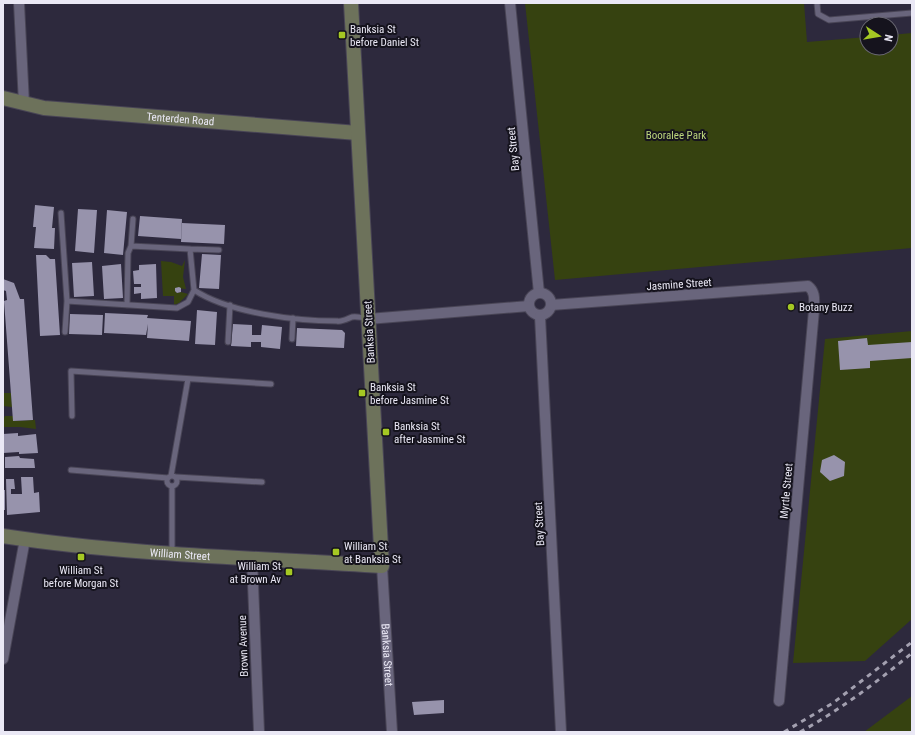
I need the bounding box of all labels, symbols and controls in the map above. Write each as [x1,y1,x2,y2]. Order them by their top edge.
north arrow [859,16,899,56]
place label: Banksia St before Daniel St [350,23,419,49]
marker: Banksia St before Daniel St [337,30,347,40]
text: N [881,33,895,43]
street label: Tenterden Road [146,110,215,129]
street label: Bay Street [505,126,522,172]
park label: Booralee Park [646,129,706,142]
street label: Jasmine Street [646,276,712,293]
street label: Banksia Street [361,300,378,364]
place label: Botany Buzz [799,301,853,314]
marker: Botany Buzz [786,302,796,312]
place label: Banksia St before Jasmine St [370,381,449,407]
marker: Banksia St before Jasmine St [357,388,367,398]
place label: Banksia St after Jasmine St [394,420,465,446]
marker: Banksia St after Jasmine St [381,427,391,437]
street label: Myrtle Street [778,463,795,519]
street label: Bay Street [532,502,547,546]
place label: William St at Banksia St [344,540,401,566]
street label: William Street [149,546,211,563]
marker: William St at Banksia St [331,547,341,557]
marker: William St before Morgan St [76,552,86,562]
place label: William St at Brown Av [229,560,281,586]
place label: William St before Morgan St [43,564,119,590]
marker: William St at Brown Av [284,567,294,577]
street label: Brown Avenue [236,615,251,677]
street label: Banksia Street [378,623,395,687]

